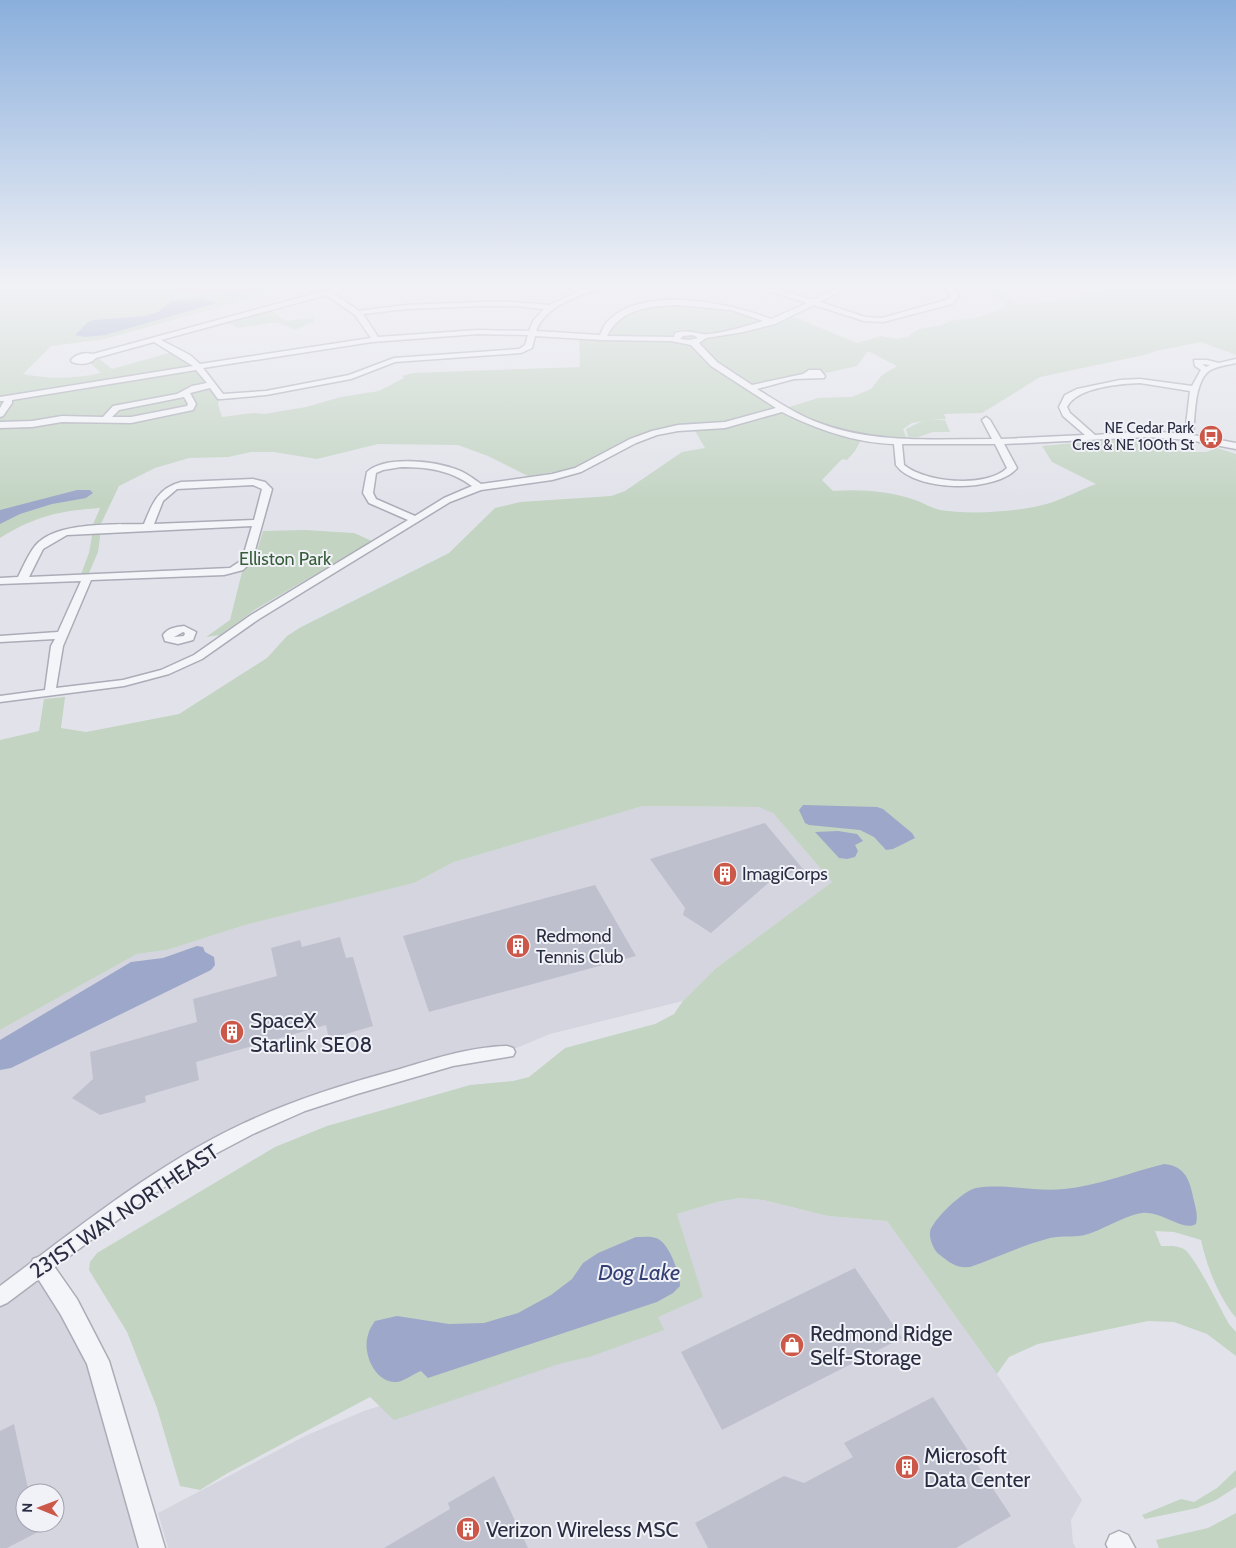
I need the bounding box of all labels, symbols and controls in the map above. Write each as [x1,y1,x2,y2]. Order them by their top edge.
place label: NE Cedar Park Cres & NE 100th St [1072,419,1194,454]
bus stop icon: NE Cedar Park Cres & NE 100th St [1198,424,1224,450]
park label: Elliston Park [239,548,332,570]
building icon: ImagiCorps [712,861,738,887]
place label: ImagiCorps [742,863,828,885]
place label: Redmond Tennis Club [536,925,624,968]
building icon: Redmond Tennis Club [505,933,531,959]
place label: SpaceX Starlink SE08 [250,1008,372,1057]
building icon: SpaceX Starlink SE08 [219,1019,245,1045]
street label: 231ST WAY NORTHEAST [25,1139,223,1283]
water label: Dog Lake [598,1259,680,1286]
place label: Redmond Ridge Self-Storage [810,1321,953,1370]
shop icon: Redmond Ridge Self-Storage [779,1332,805,1358]
place label: Microsoft Data Center [924,1443,1031,1492]
building icon: Microsoft Data Center [894,1454,920,1480]
north arrow [15,1483,65,1533]
text: N [18,1503,36,1513]
building icon: Verizon Wireless MSC [455,1516,481,1542]
place label: Verizon Wireless MSC [486,1517,678,1542]

